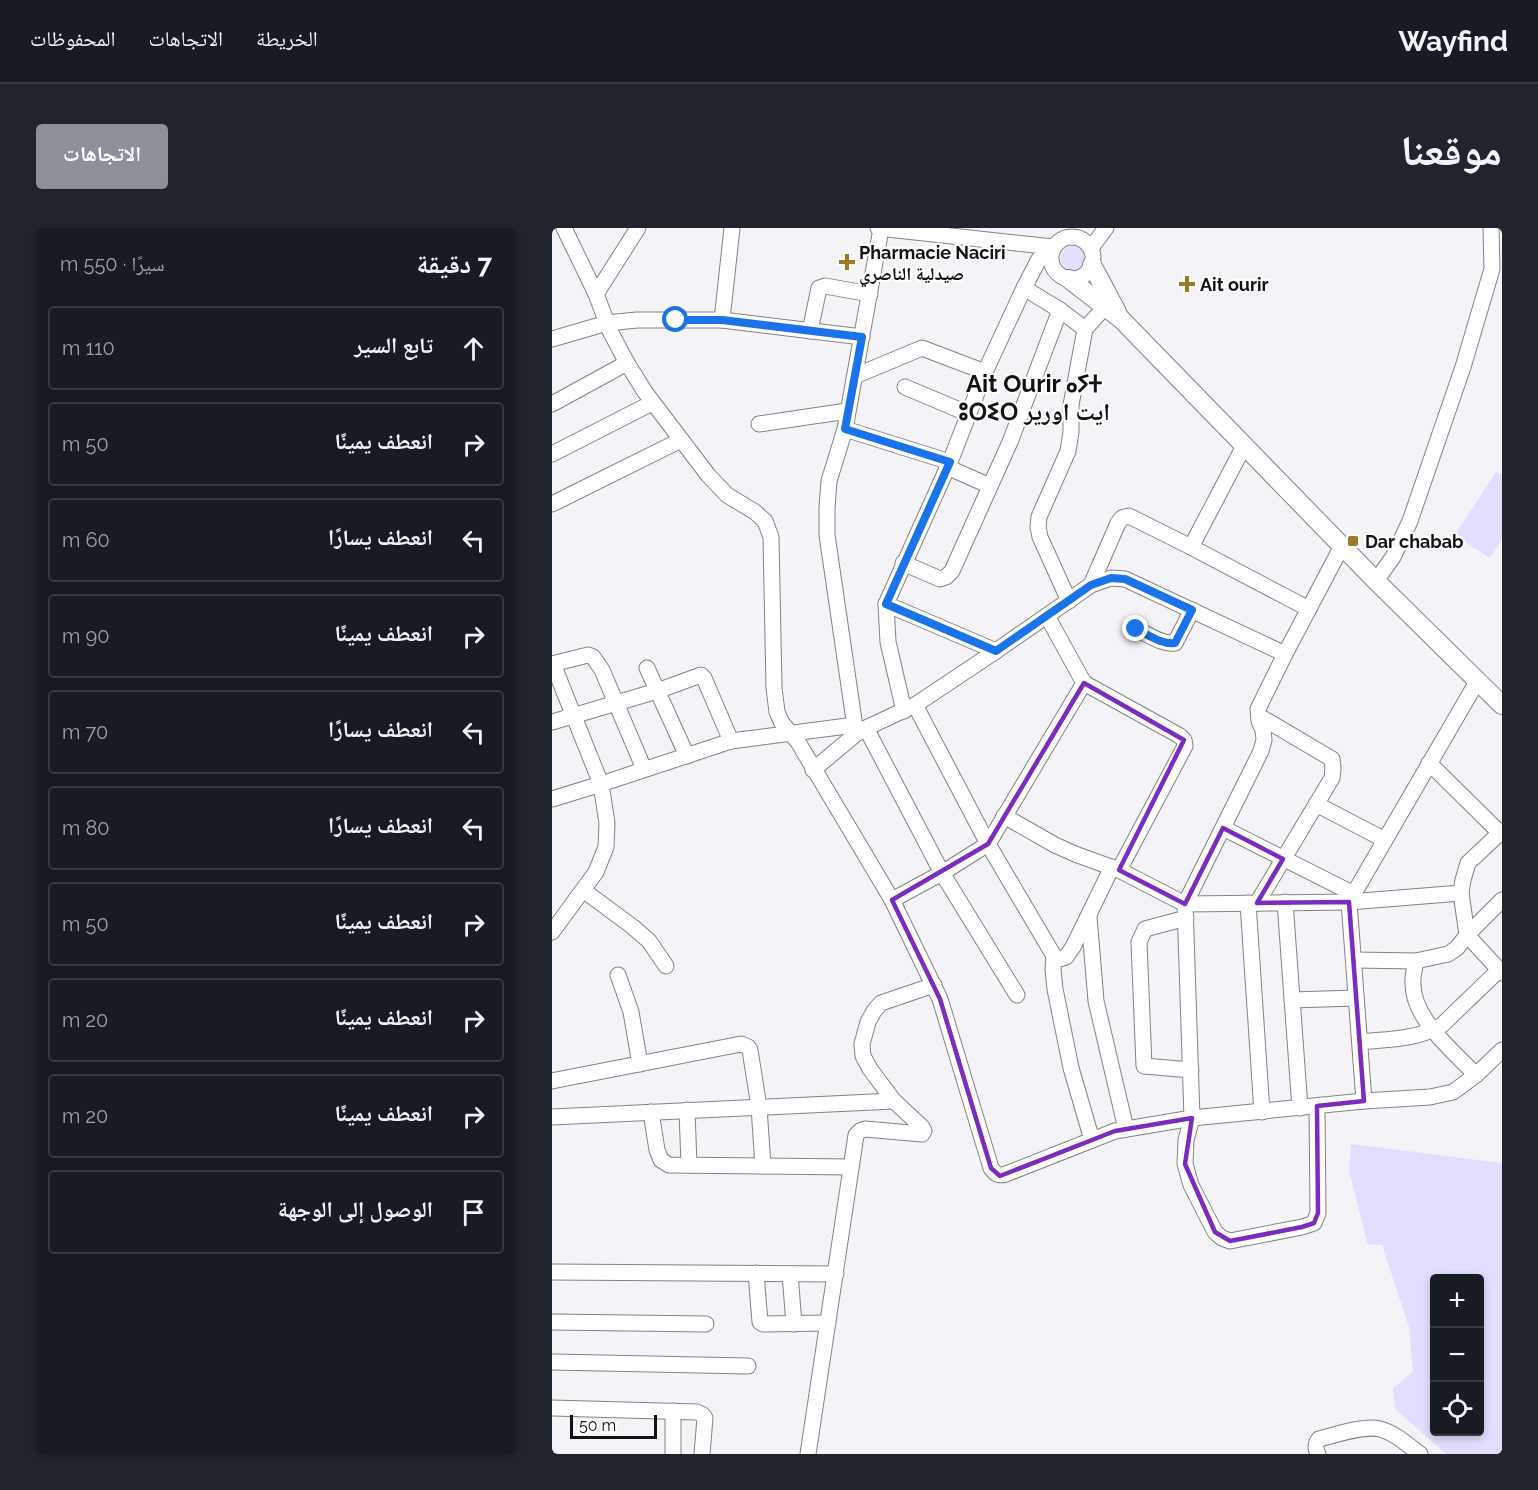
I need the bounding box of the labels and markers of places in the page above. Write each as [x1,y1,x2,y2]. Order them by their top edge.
place label: Pharmacie Naciri صيدلية الناصري [859,242,1006,288]
marker: Pharmacie Naciri صيدلية الناصري [840,255,854,269]
place label: Ait ourir [1200,274,1269,295]
marker: Ait ourir [1178,275,1196,293]
place label: Dar chabab [1365,531,1464,552]
marker: Dar chabab [1346,534,1360,548]

